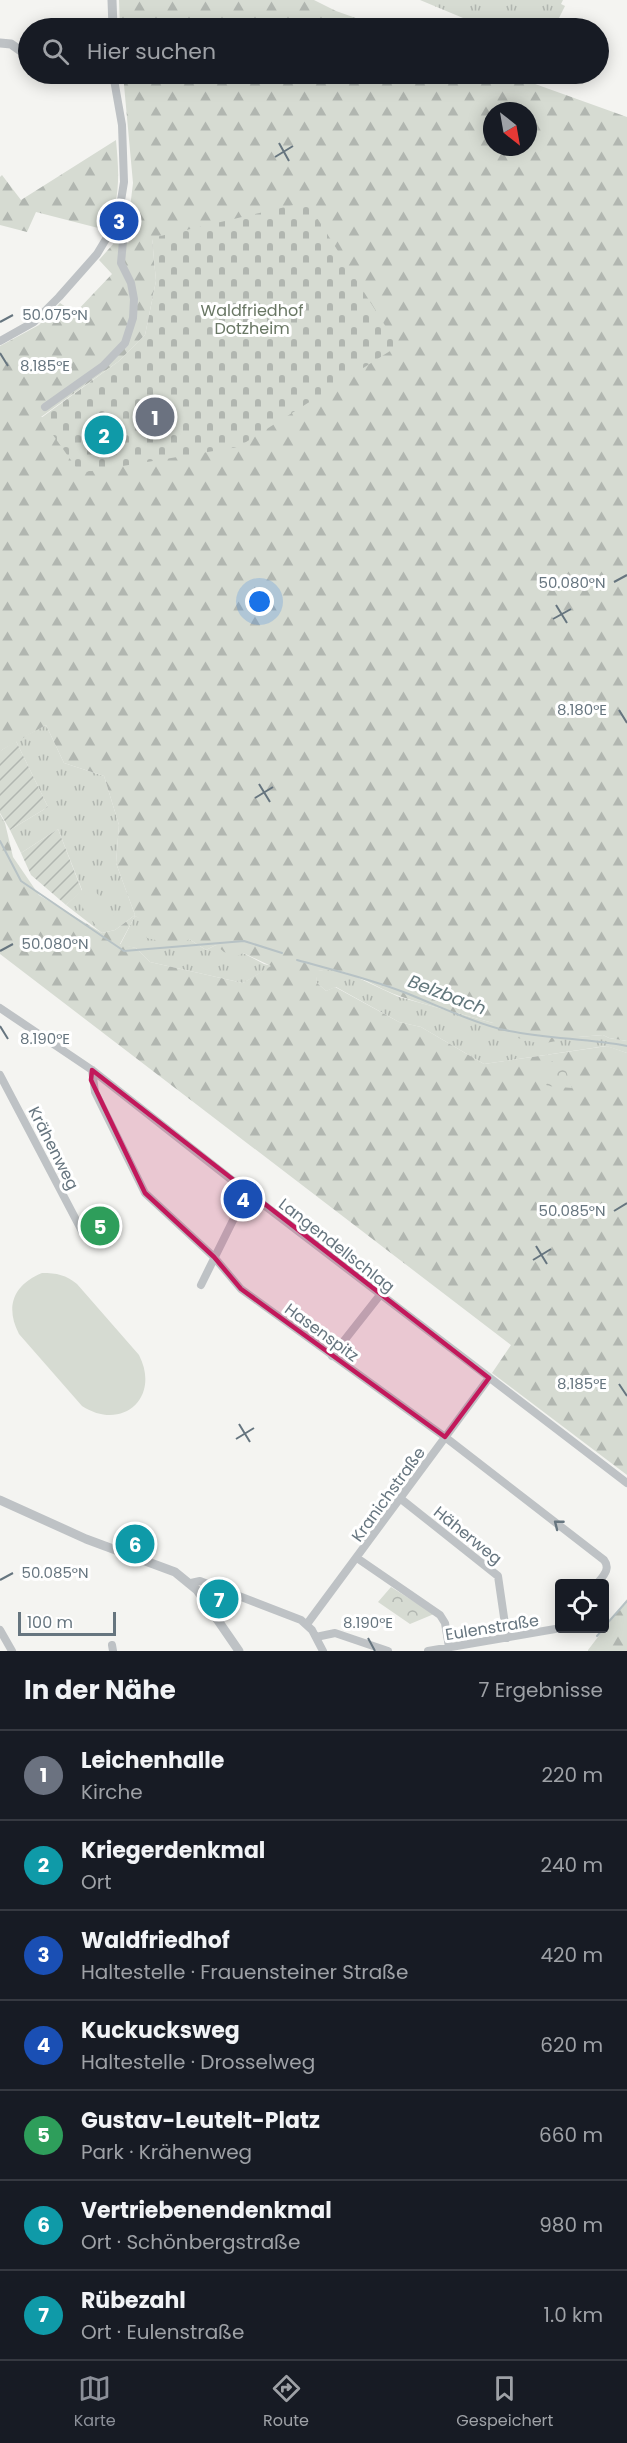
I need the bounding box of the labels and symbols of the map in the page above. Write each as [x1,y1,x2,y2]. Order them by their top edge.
north arrow [483,102,537,156]
pin: 3 [100,198,138,244]
park label: Waldfriedhof Dotzheim [201,299,303,340]
text: 50.075°N [22,304,88,325]
text: 8.185°E [20,355,70,376]
pin: 1 [136,394,174,440]
pin: 2 [84,412,124,458]
text: 50.080°N [539,572,606,593]
your location [245,587,274,616]
text: 8.180°E [557,699,607,720]
text: 50.080°N [22,933,89,954]
water label: Belzbach [405,968,490,1021]
text: 8.190°E [20,1028,70,1049]
street label: Krähenweg [23,1103,84,1194]
pin: 4 [224,1176,262,1222]
street label: Langendellschlag [274,1193,399,1298]
text: 50.085°N [539,1200,606,1221]
pin: 5 [80,1204,120,1248]
street label: Hasenspitz [280,1298,363,1367]
text: 8.185°E [557,1373,607,1394]
street label: Kranichstraße [346,1442,431,1546]
street label: Häherweg [429,1501,507,1570]
one-way arrow [553,1520,564,1531]
pin: 6 [116,1522,154,1566]
text: 50.085°N [22,1562,89,1583]
pin: 7 [200,1576,238,1622]
scale bar [18,1609,116,1636]
street label: Eulenstraße [444,1609,541,1646]
text: 8.190°E [343,1612,393,1633]

